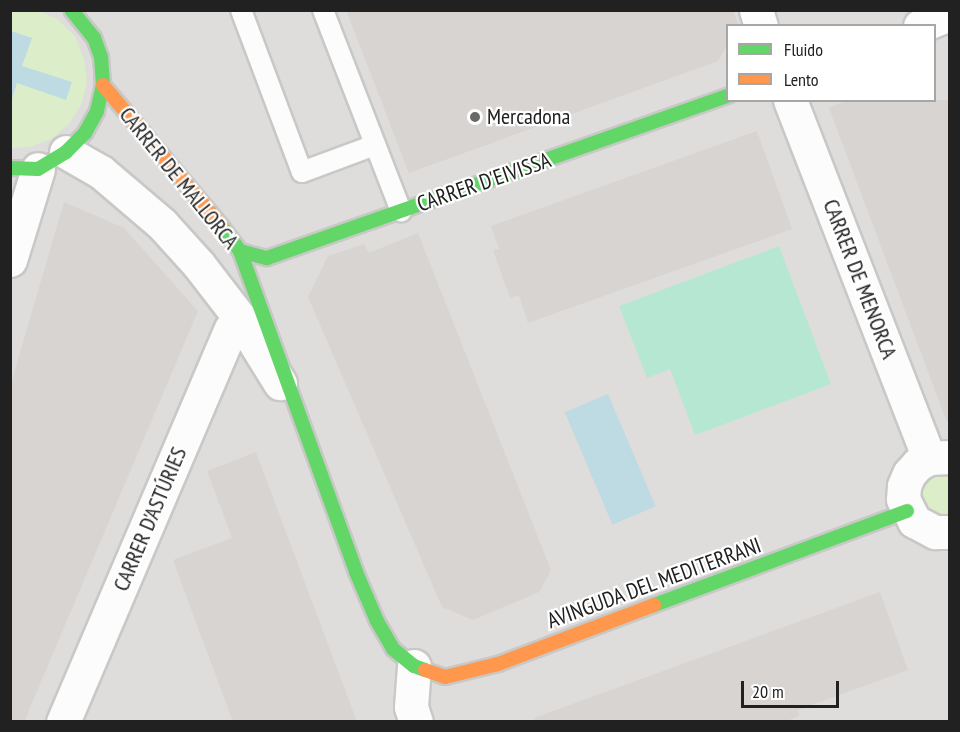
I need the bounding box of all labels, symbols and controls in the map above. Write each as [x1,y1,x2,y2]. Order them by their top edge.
legend [726,24,936,102]
text: Fluido [784,38,823,61]
text: Lento [784,68,819,91]
street label: CARRER DE MALLORCA [114,102,244,254]
place label: Mercadona [487,104,570,130]
marker: Mercadona [468,110,482,124]
street label: CARRER D'EIVISSA [414,147,554,217]
street label: CARRER DE MENORCA [817,196,903,362]
street label: CARRER D'ASTÚRIES [108,443,192,595]
street label: AVINGUDA DEL MEDITERRANI [543,532,765,634]
scale bar [744,669,842,707]
text: 20 m [752,680,784,703]

